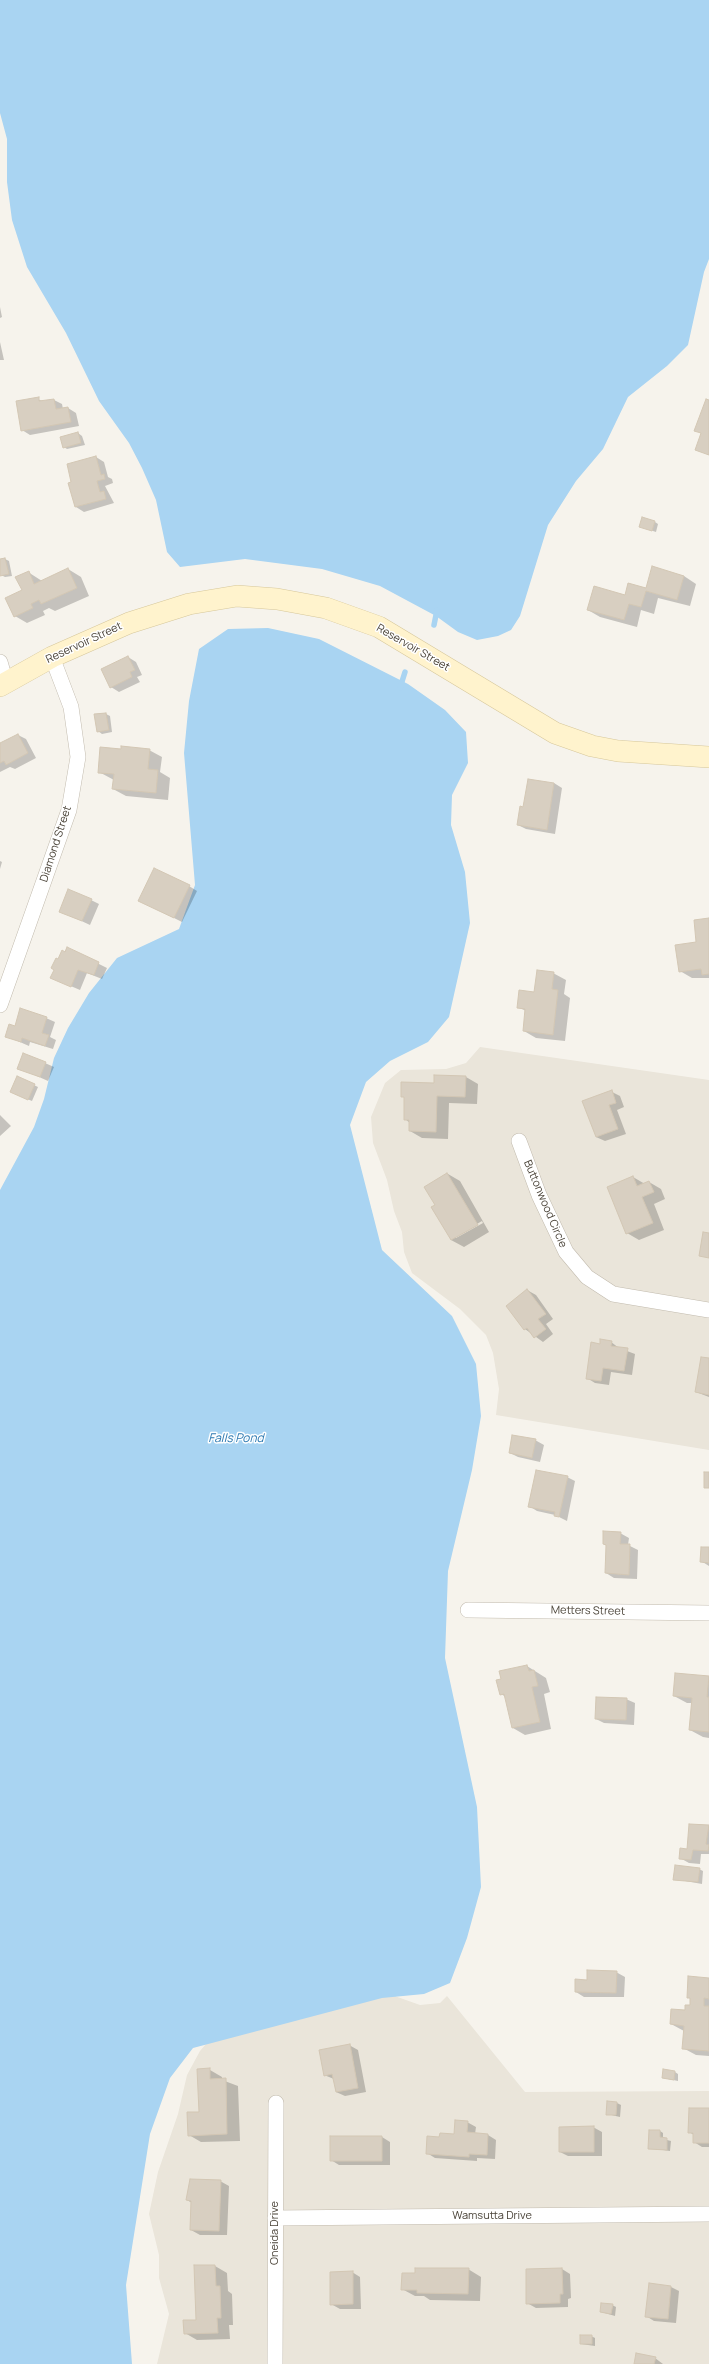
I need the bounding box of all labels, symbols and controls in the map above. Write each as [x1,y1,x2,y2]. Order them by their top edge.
street label: Reservoir Street [44,620,124,666]
street label: Reservoir Street [374,622,452,674]
street label: Diamond Street [37,804,75,884]
street label: Buttonwood Circle [521,1158,569,1250]
water label: Falls Pond [208,1432,264,1446]
street label: Metters Street [551,1604,625,1618]
street label: Oneida Drive [268,2201,282,2265]
street label: Wamsutta Drive [452,2209,532,2223]

